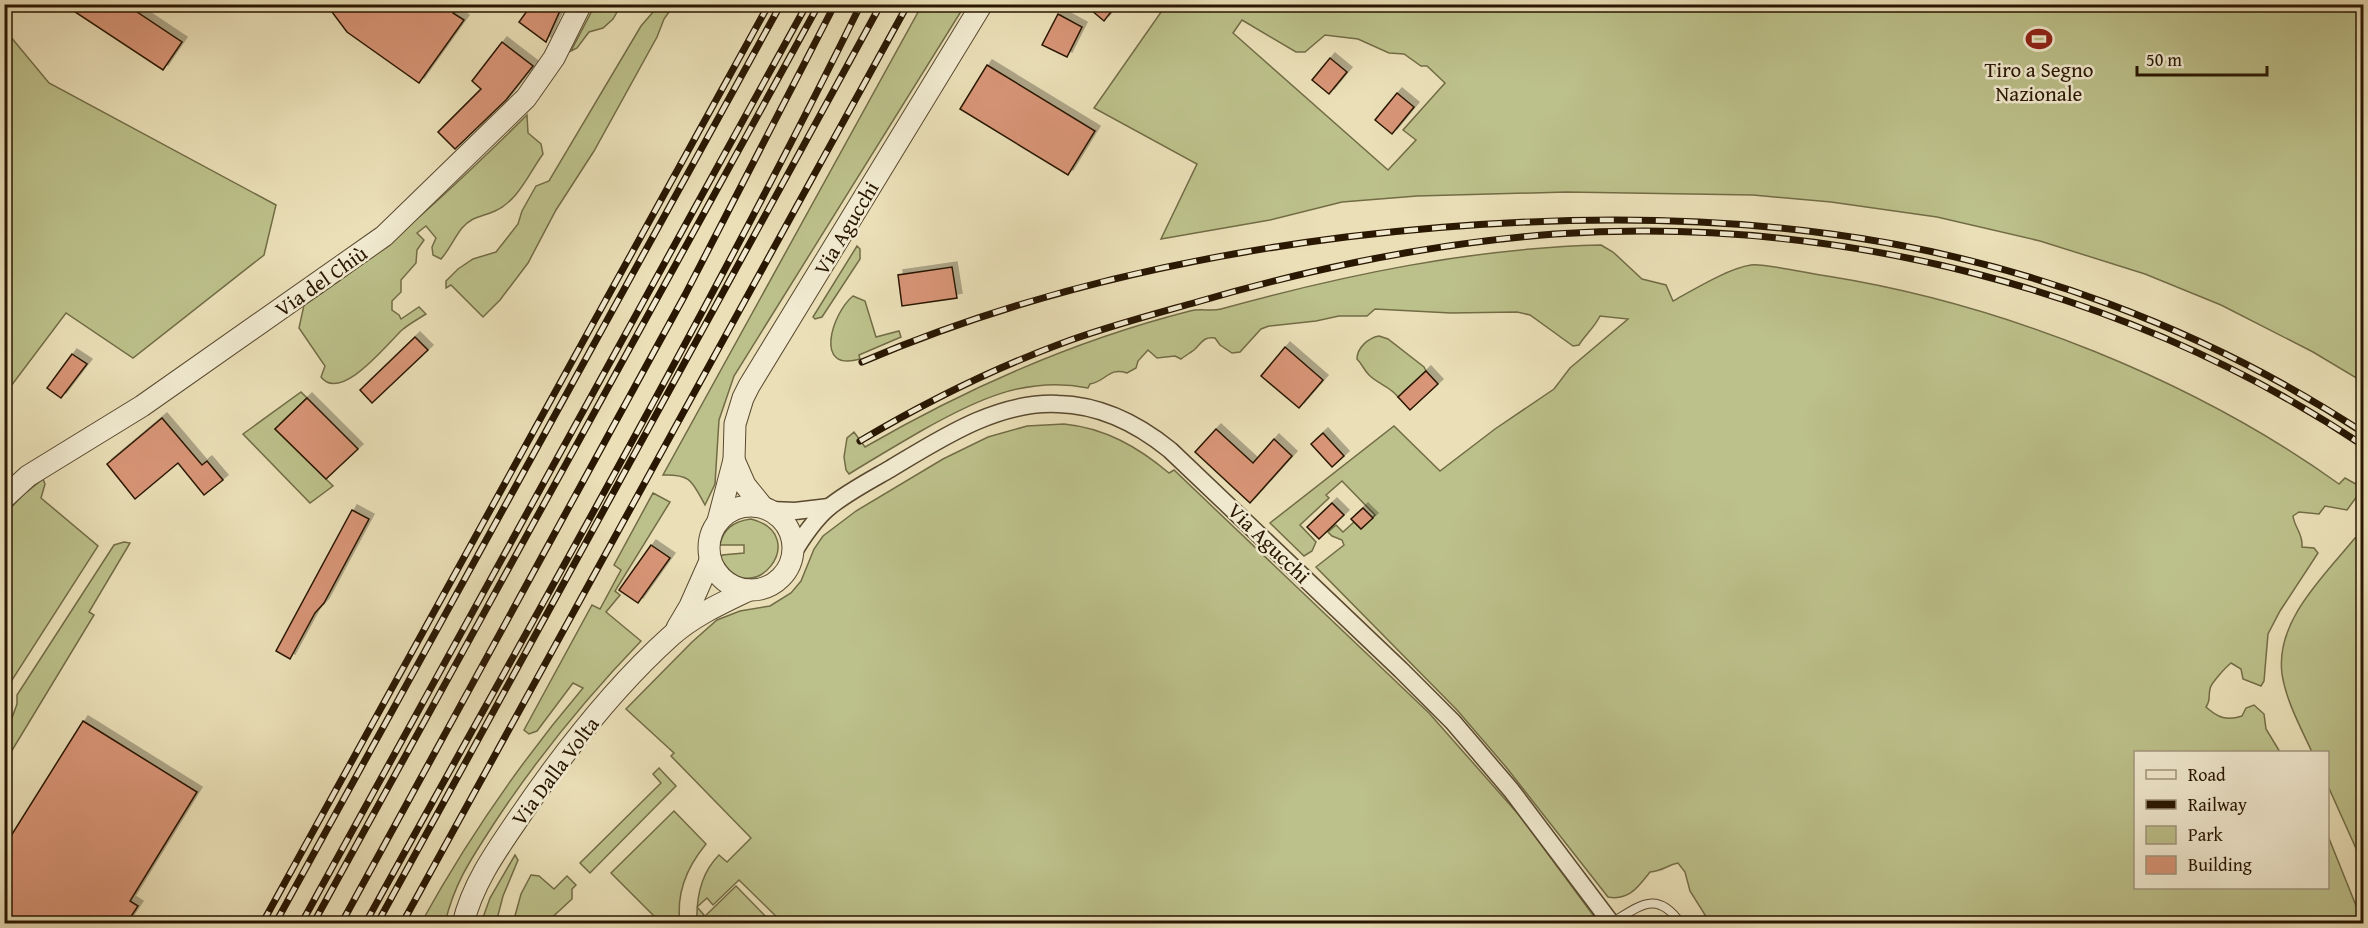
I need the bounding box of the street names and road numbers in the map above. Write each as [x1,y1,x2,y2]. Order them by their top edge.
street label: Via Agucchi [806,175,886,281]
street label: Via del Chiù [269,237,374,324]
street label: Via Agucchi [1221,495,1318,591]
street label: Via Dalla Volta [504,710,606,832]

